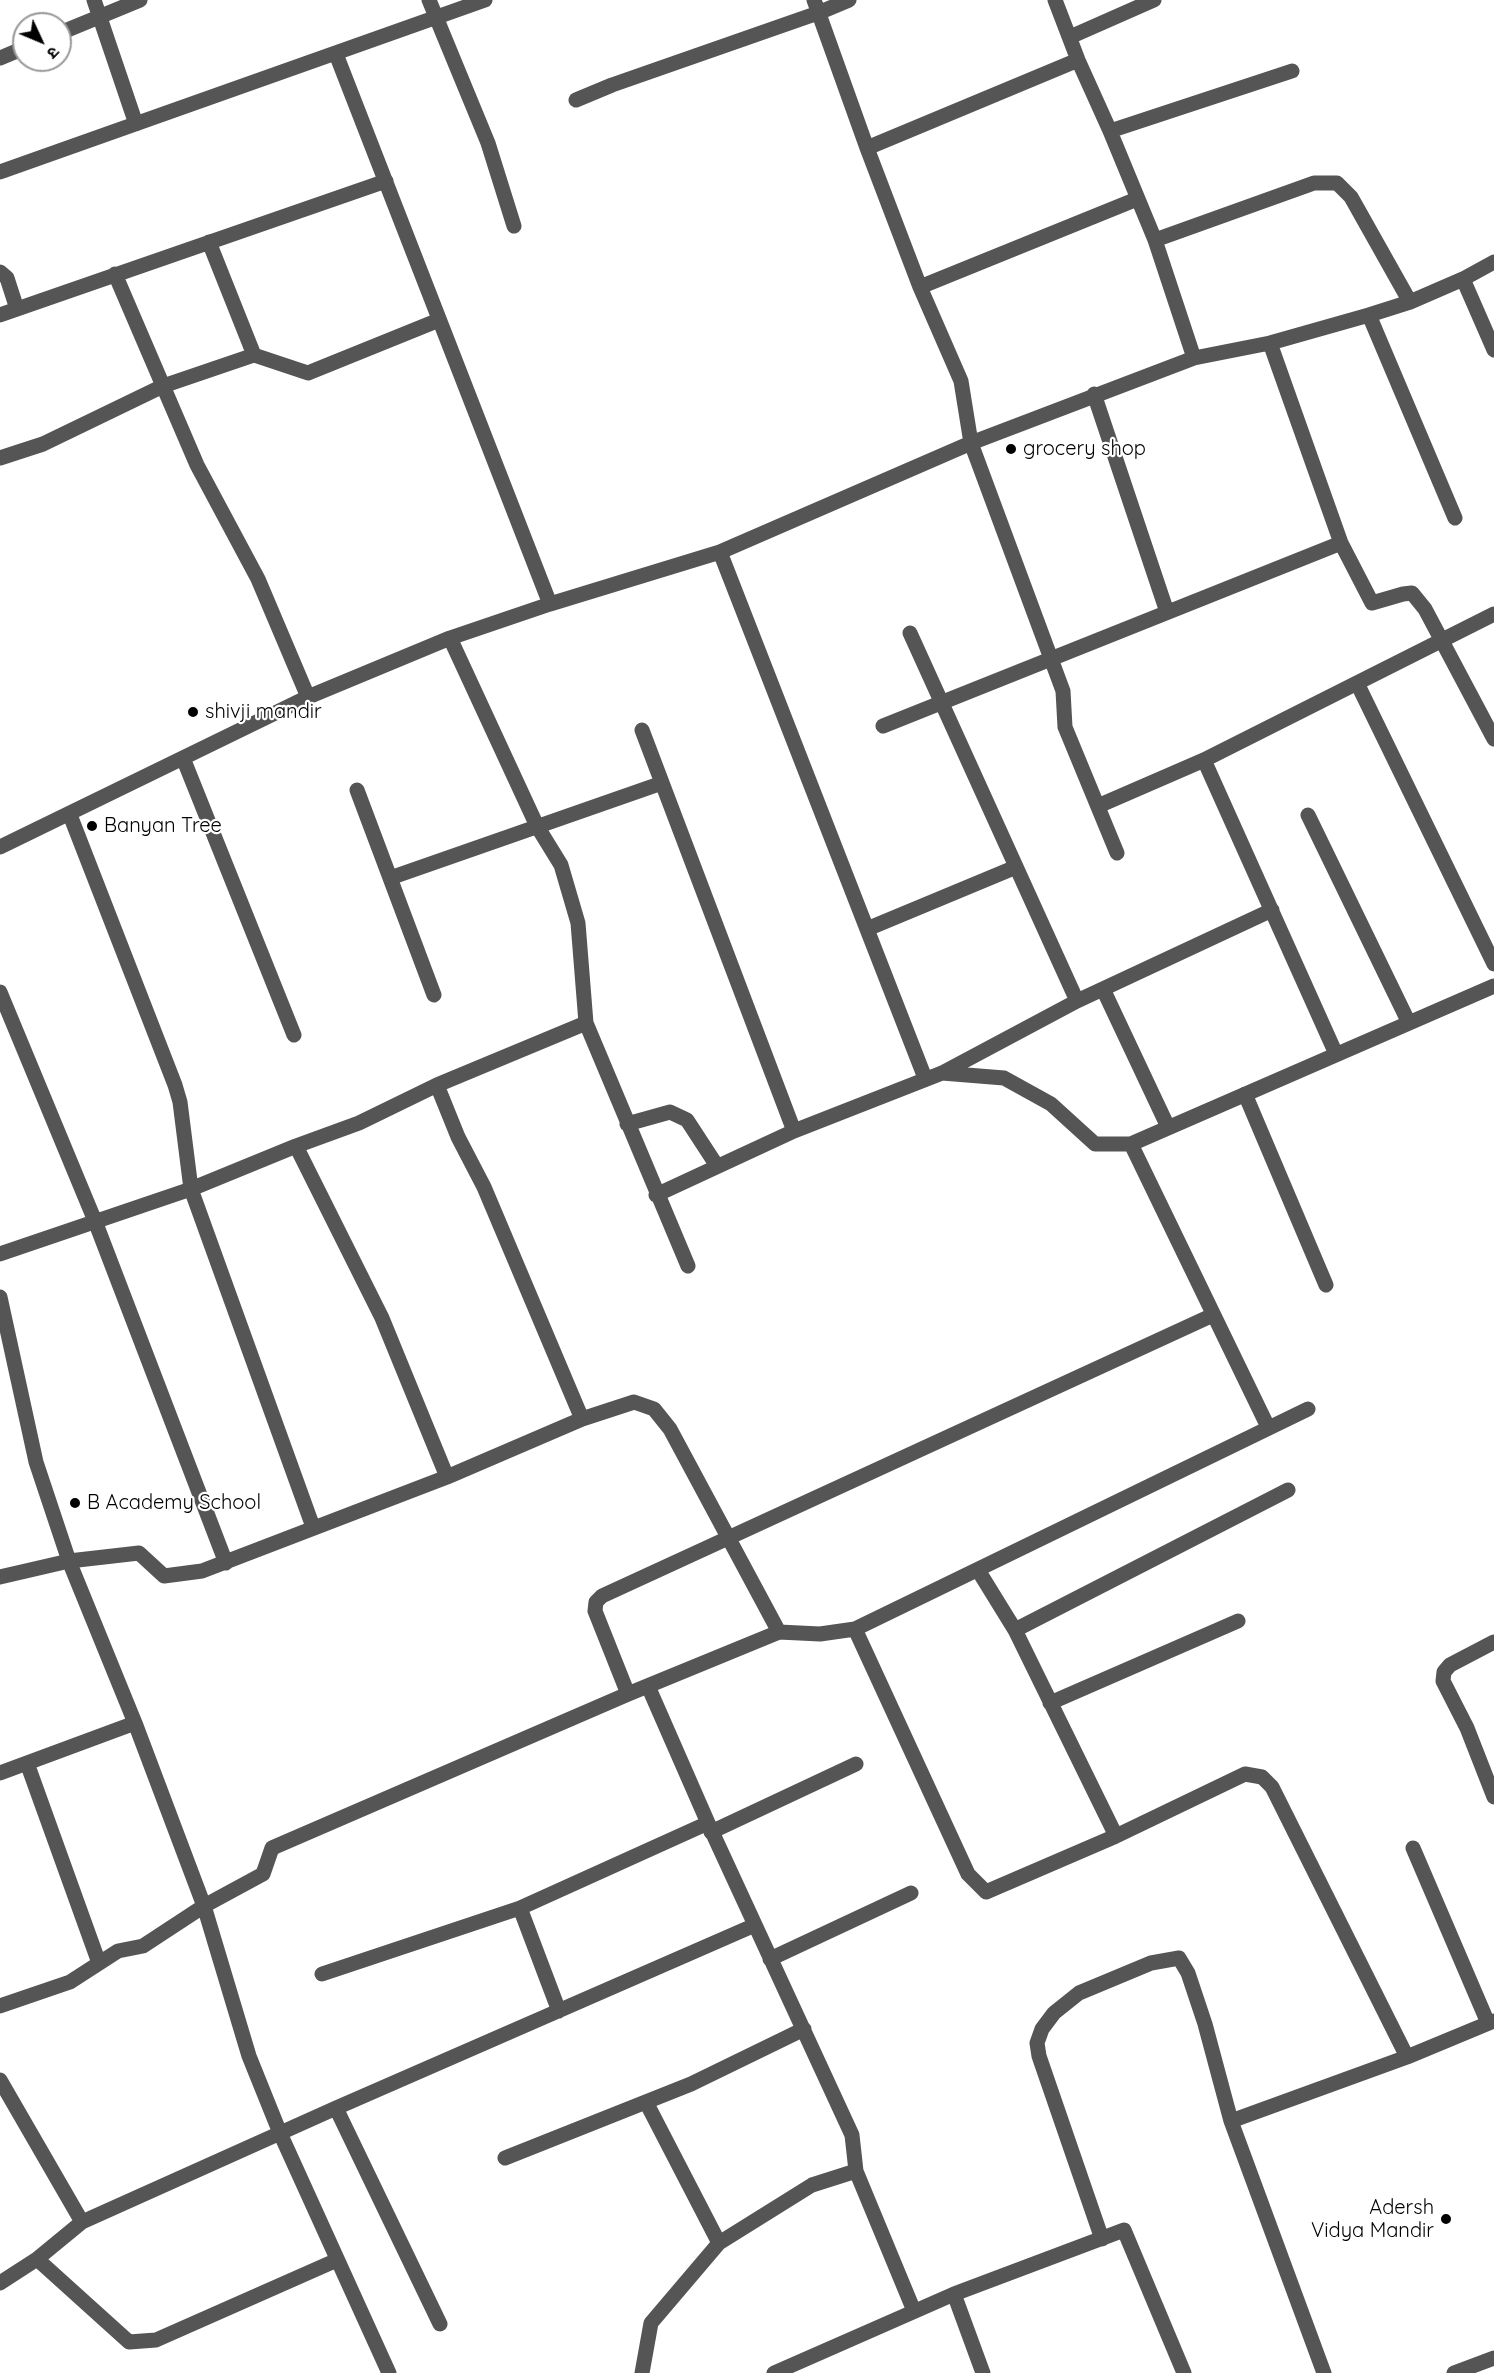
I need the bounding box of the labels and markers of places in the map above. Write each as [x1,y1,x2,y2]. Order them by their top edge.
place label: grocery shop [1023,437,1146,461]
marker: grocery shop [1004,442,1018,456]
place label: shivji mandir [205,700,322,724]
marker: shivji mandir [186,705,200,719]
place label: Banyan Tree [104,814,222,838]
marker: Banyan Tree [85,819,99,833]
place label: B Academy School [87,1491,261,1515]
marker: B Academy School [68,1496,82,1510]
place label: Adersh Vidya Mandir [1311,2196,1434,2243]
marker: Adersh Vidya Mandir [1439,2212,1453,2226]

